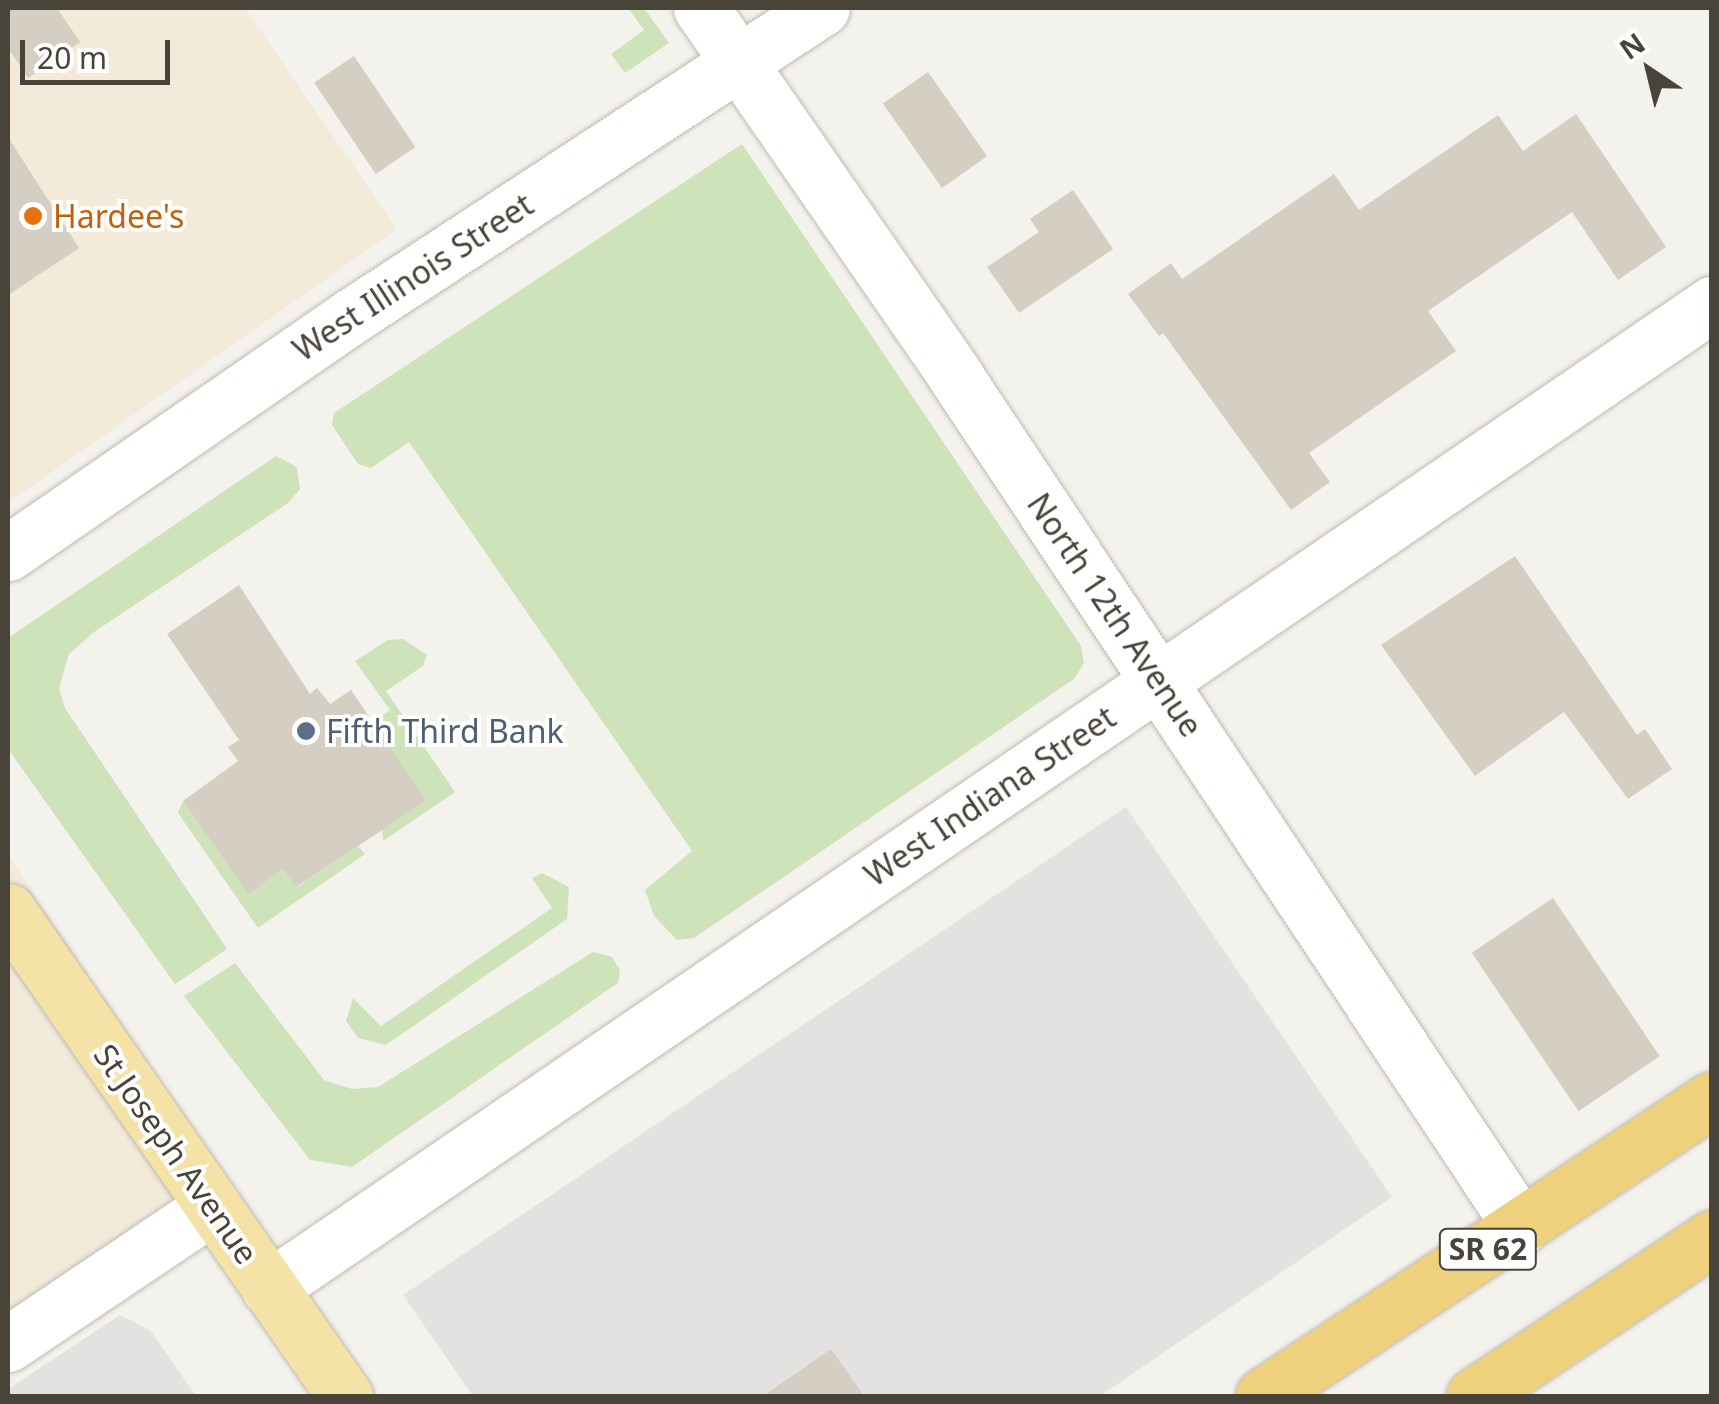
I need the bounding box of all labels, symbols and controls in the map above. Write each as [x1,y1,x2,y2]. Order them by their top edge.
scale bar [25,20,175,82]
north arrow [1599,20,1699,120]
text: N [1612,23,1652,68]
text: 20 m [37,37,107,78]
street label: West Illinois Street [286,185,540,369]
place label: Hardee's [53,197,184,235]
marker: Hardee's [22,205,44,227]
street label: North 12th Avenue [1019,486,1211,744]
street label: West Indiana Street [857,698,1123,894]
place label: Fifth Third Bank [326,712,564,750]
marker: Fifth Third Bank [295,720,317,742]
street label: St Joseph Avenue [86,1037,266,1271]
road number: SR 62 [1438,1224,1538,1274]

